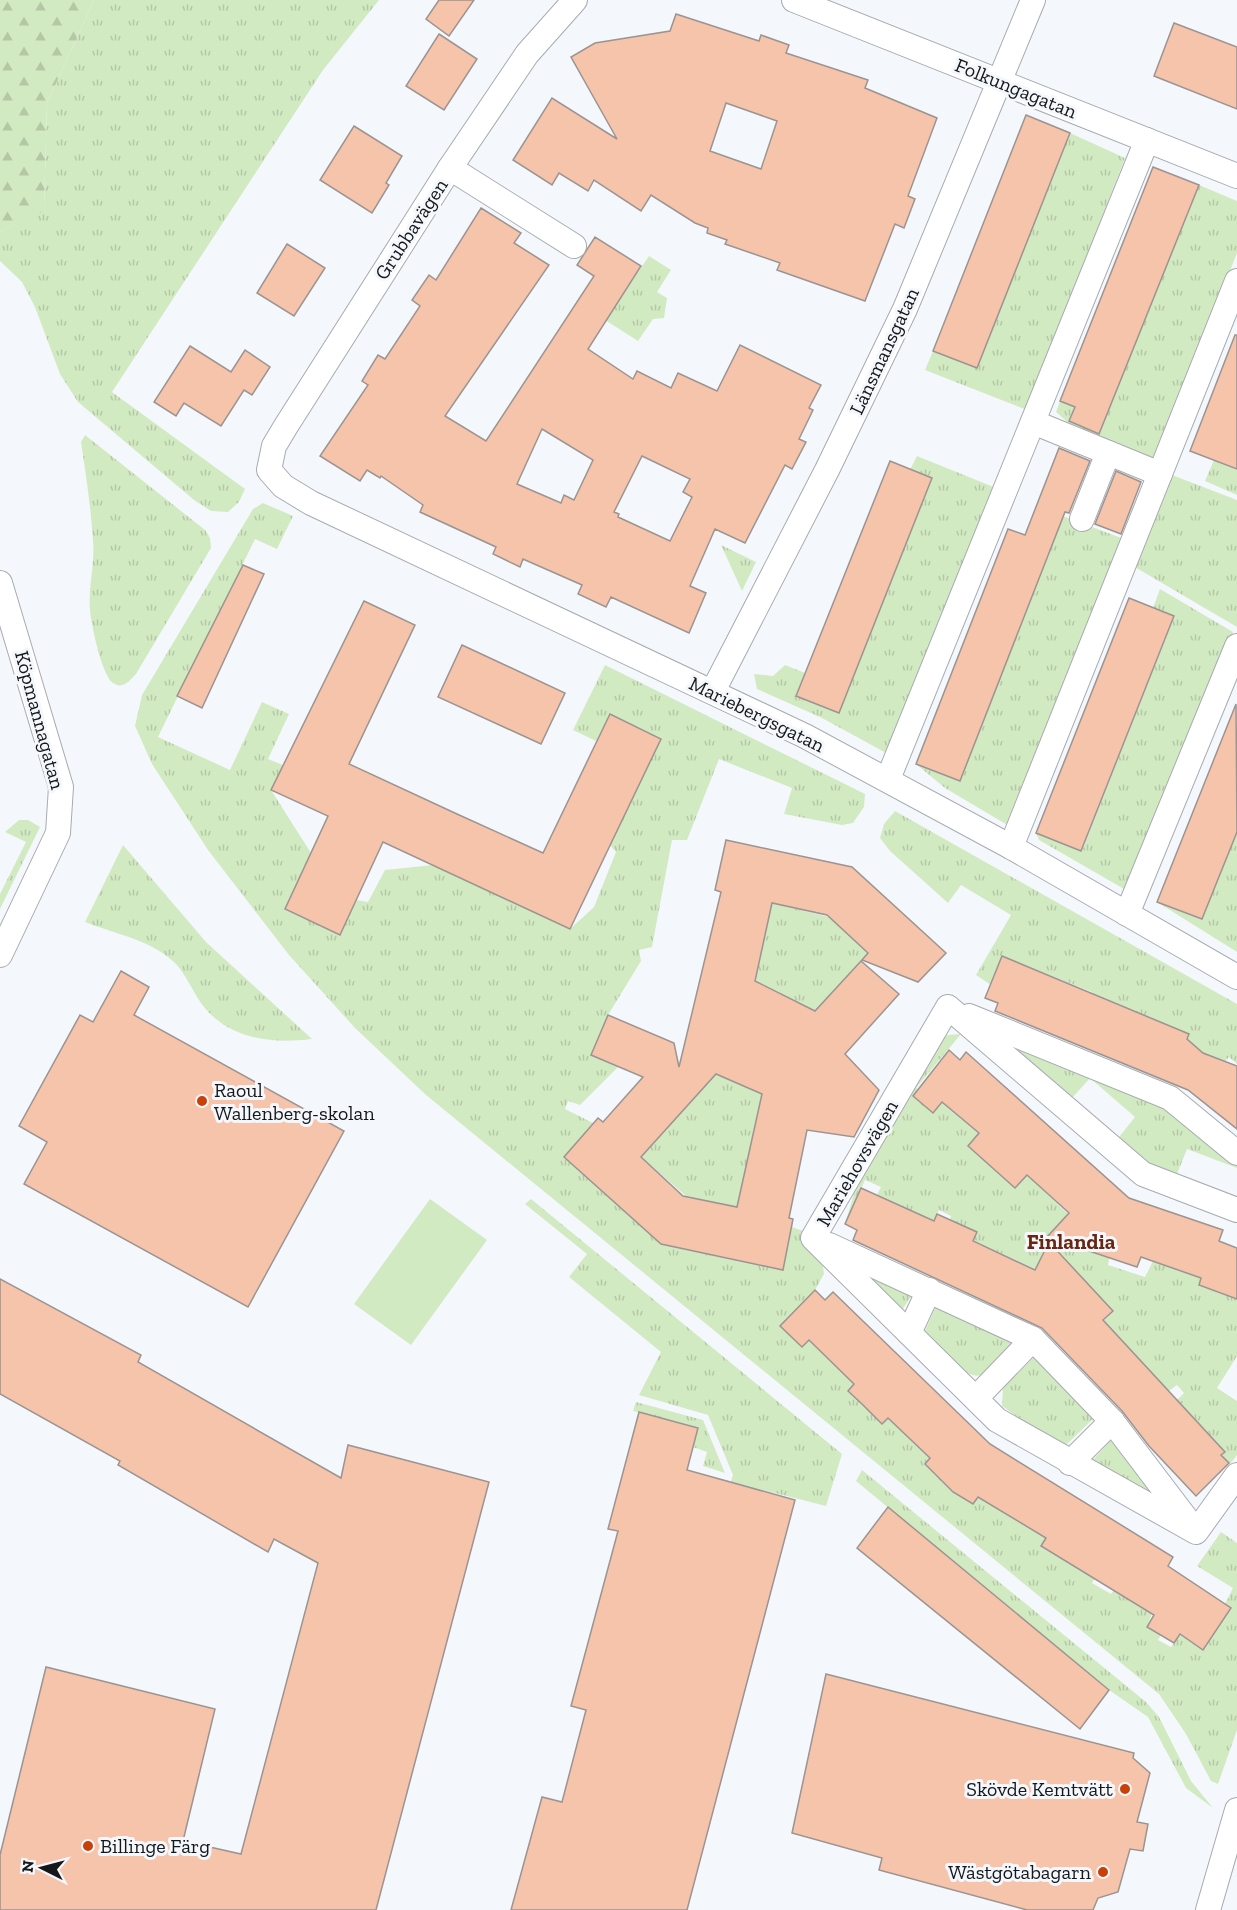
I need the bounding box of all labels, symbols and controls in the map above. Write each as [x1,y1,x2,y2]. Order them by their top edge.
street label: Folkungagatan [952,53,1081,124]
street label: Grubbavägen [369,173,453,284]
street label: Länsmansgatan [844,283,924,418]
street label: Köpmannagatan [10,648,70,792]
street label: Mariebergsgatan [685,671,829,757]
place label: Raoul Wallenberg-skolan [214,1078,375,1125]
marker: Raoul Wallenberg-skolan [195,1094,209,1108]
street label: Mariehovsvägen [811,1095,903,1230]
district label: Finlandia [1027,1229,1116,1254]
place label: Skövde Kemtvätt [966,1777,1114,1801]
marker: Skövde Kemtvätt [1118,1782,1132,1796]
place label: Billinge Färg [100,1834,210,1858]
north arrow [12,1838,72,1898]
marker: Billinge Färg [81,1839,95,1853]
text: N [17,1859,38,1874]
place label: Wästgötabagarn [948,1860,1092,1884]
marker: Wästgötabagarn [1096,1865,1110,1879]

